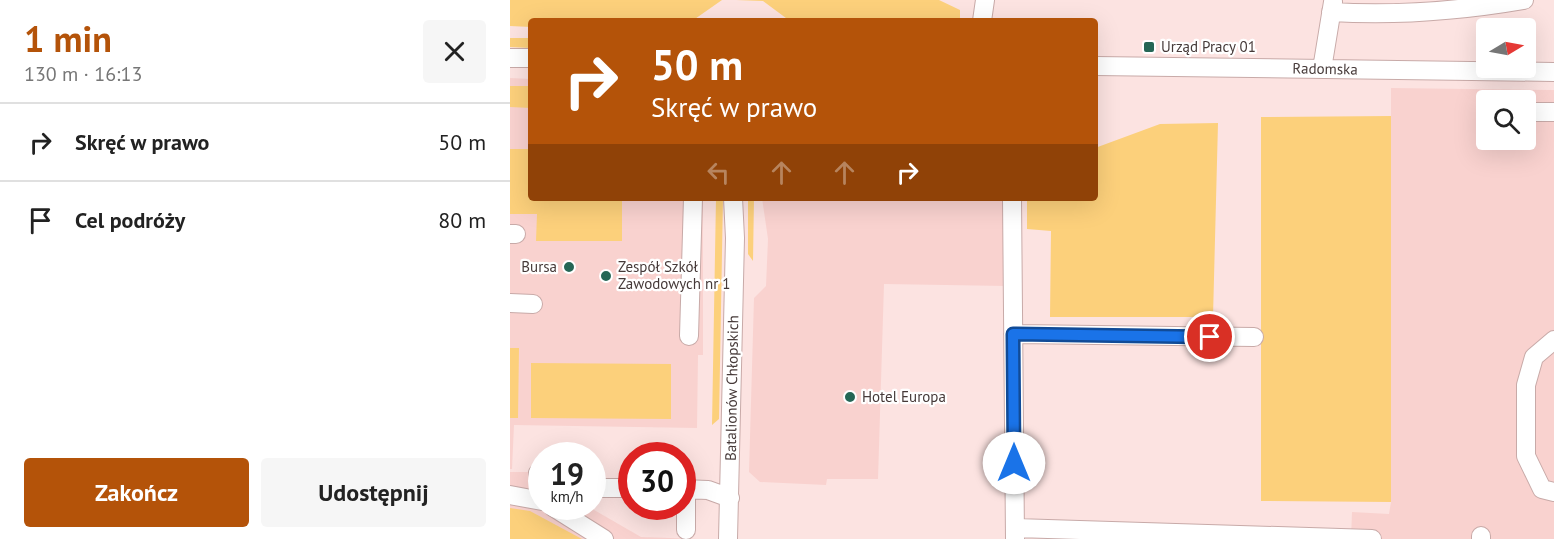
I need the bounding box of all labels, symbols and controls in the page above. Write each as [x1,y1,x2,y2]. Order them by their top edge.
text: 1 min [24,15,112,62]
north arrow [1476,18,1536,78]
map controls [1476,18,1536,150]
button: close [423,20,486,83]
text: 50 m [651,37,743,92]
place label: Urząd Pracy 01 [1161,37,1256,56]
marker: Urząd Pracy 01 [1142,40,1156,54]
icon: right [552,42,630,120]
street label: Radomska [1292,58,1358,79]
text: 130 m · 16:13 [24,61,142,87]
text: Skręć w prawo [651,90,817,124]
button: search [1476,90,1536,150]
icon: right [24,126,57,159]
text: Skręć w prawo [75,128,209,156]
text: 50 m [438,128,486,156]
icon: left [702,156,735,189]
icon: ahead [765,156,798,189]
icon: ahead [828,156,861,189]
icon: right [891,156,924,189]
icon: arrive [24,204,57,237]
text: Cel podróży [75,206,185,234]
text: 80 m [438,206,486,234]
place label: Bursa [521,257,557,276]
place label: Zespół Szkół Zawodowych nr 1 [618,257,731,293]
marker: Bursa [562,260,576,274]
marker: Zespół Szkół Zawodowych nr 1 [599,269,613,283]
pin [1184,311,1235,362]
street label: Batalionów Chłopskich [721,315,742,461]
icon: arrive [1193,320,1226,353]
place label: Hotel Europa [862,387,946,406]
marker: Hotel Europa [843,390,857,404]
position arrow [982,431,1046,495]
speed limit sign: 30 [618,442,696,520]
text: 19 [550,454,584,493]
button: Zakończ [24,458,249,527]
button: Udostępnij [261,458,486,527]
text: km/h [551,487,583,506]

